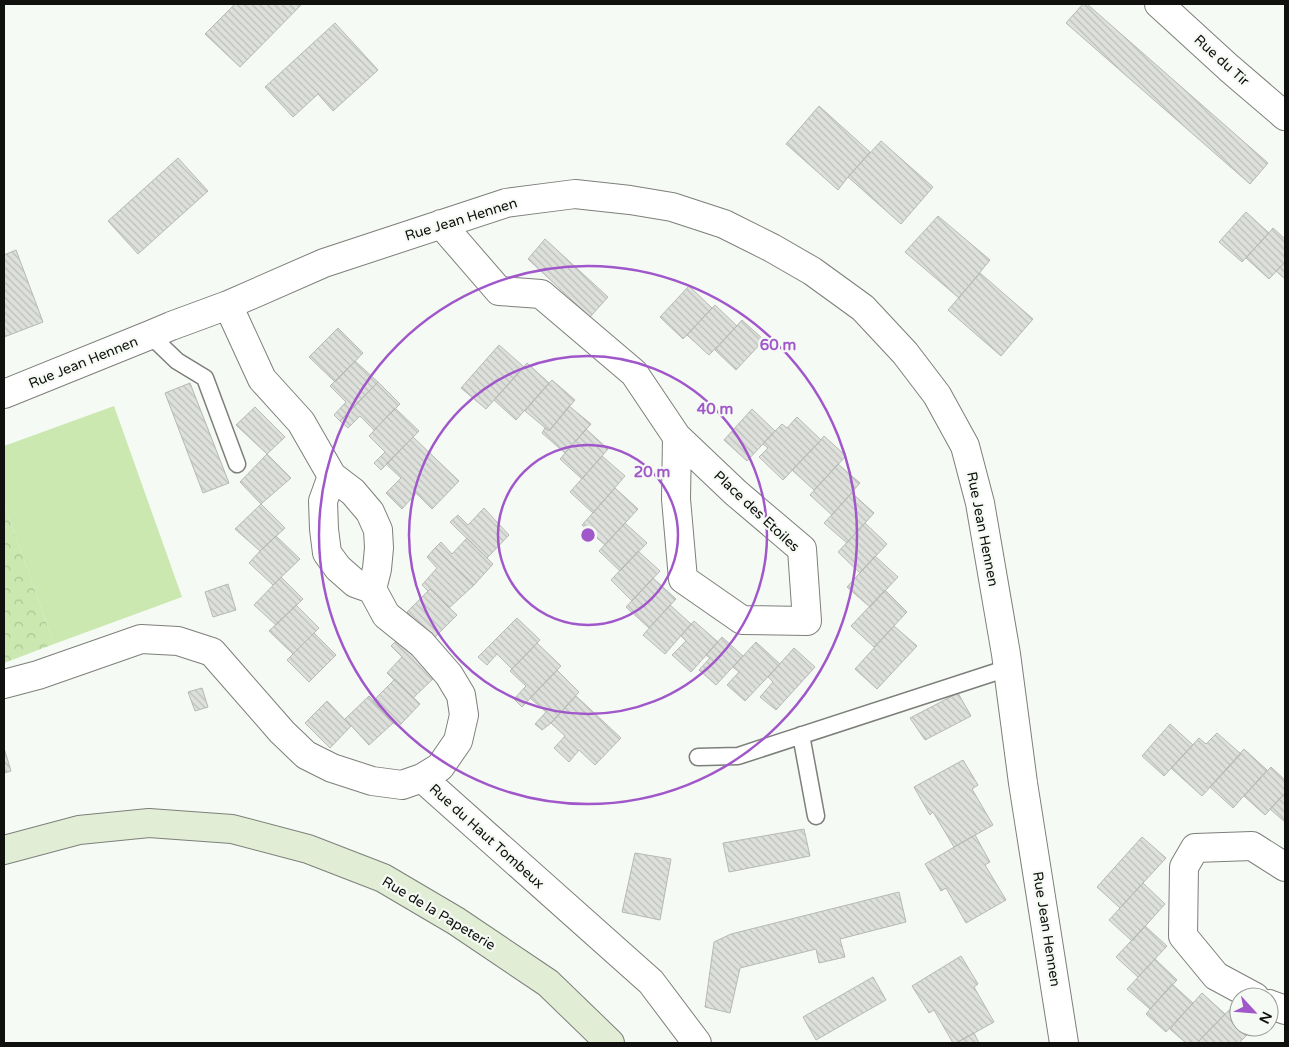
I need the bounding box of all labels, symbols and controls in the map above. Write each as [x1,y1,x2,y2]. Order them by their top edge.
street label: Rue du Tir [1191,31,1253,90]
street label: Rue Jean Hennen [403,194,519,245]
street label: Rue Jean Hennen [26,333,140,392]
text: 60 m [760,336,796,354]
text: 40 m [697,400,733,418]
text: 20 m [634,463,670,481]
street label: Place des Etoiles [710,467,803,556]
street label: Rue Jean Hennen [963,470,1002,588]
centre of rings [579,526,597,544]
street label: Rue du Haut Tombeux [426,780,548,892]
street label: Rue Jean Hennen [1029,870,1064,988]
street label: Rue de la Papeterie [379,873,498,954]
north arrow [1229,987,1279,1037]
text: N [1255,1009,1275,1026]

